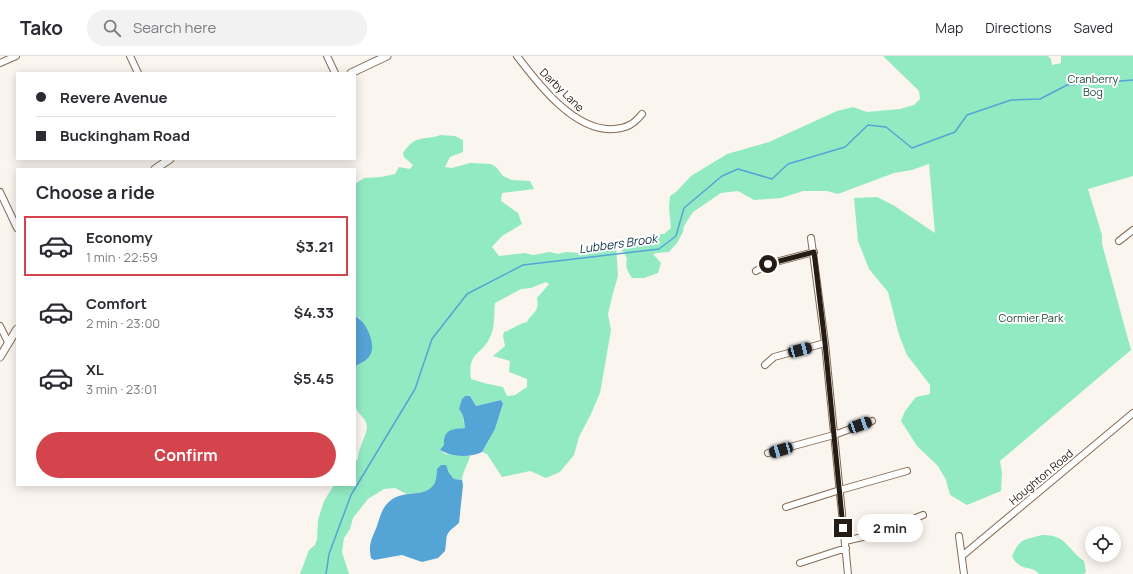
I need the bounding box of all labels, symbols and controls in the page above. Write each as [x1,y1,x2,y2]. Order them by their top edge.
search box [87,10,367,46]
text: Tako [20,15,63,41]
icon: search [101,17,123,39]
text: Search here [133,17,216,38]
text: Map [935,18,963,37]
text: Directions [985,18,1052,37]
text: Saved [1074,18,1113,37]
street label: Darby Lane [537,65,588,115]
park label: Cranberry Bog [1068,71,1119,99]
text: Revere Avenue [60,87,168,108]
text: Buckingham Road [60,125,190,146]
text: Choose a ride [36,180,155,204]
text: Economy [86,227,153,248]
icon: car [38,228,74,264]
water label: Lubbers Brook [578,229,660,257]
text: $3.21 [296,236,334,257]
text: 1 min · 22:59 [86,248,158,266]
route start [759,255,777,273]
text: Comfort [86,293,147,314]
icon: car [38,294,74,330]
text: $4.33 [294,302,334,323]
park label: Cormier Park [999,310,1064,325]
text: 2 min · 23:00 [86,314,160,332]
car [787,341,813,359]
text: XL [86,359,104,380]
icon: car [38,360,74,396]
text: $5.45 [293,368,334,389]
text: 3 min · 23:01 [86,380,157,398]
car [847,415,873,435]
button: Confirm [36,432,336,478]
car [768,441,794,459]
street label: Houghton Road [1006,445,1076,508]
callout: 2 min [857,514,923,542]
route end [834,519,852,537]
text: 2 min [873,519,907,537]
map controls [1085,526,1121,562]
button: locate [1085,526,1121,562]

